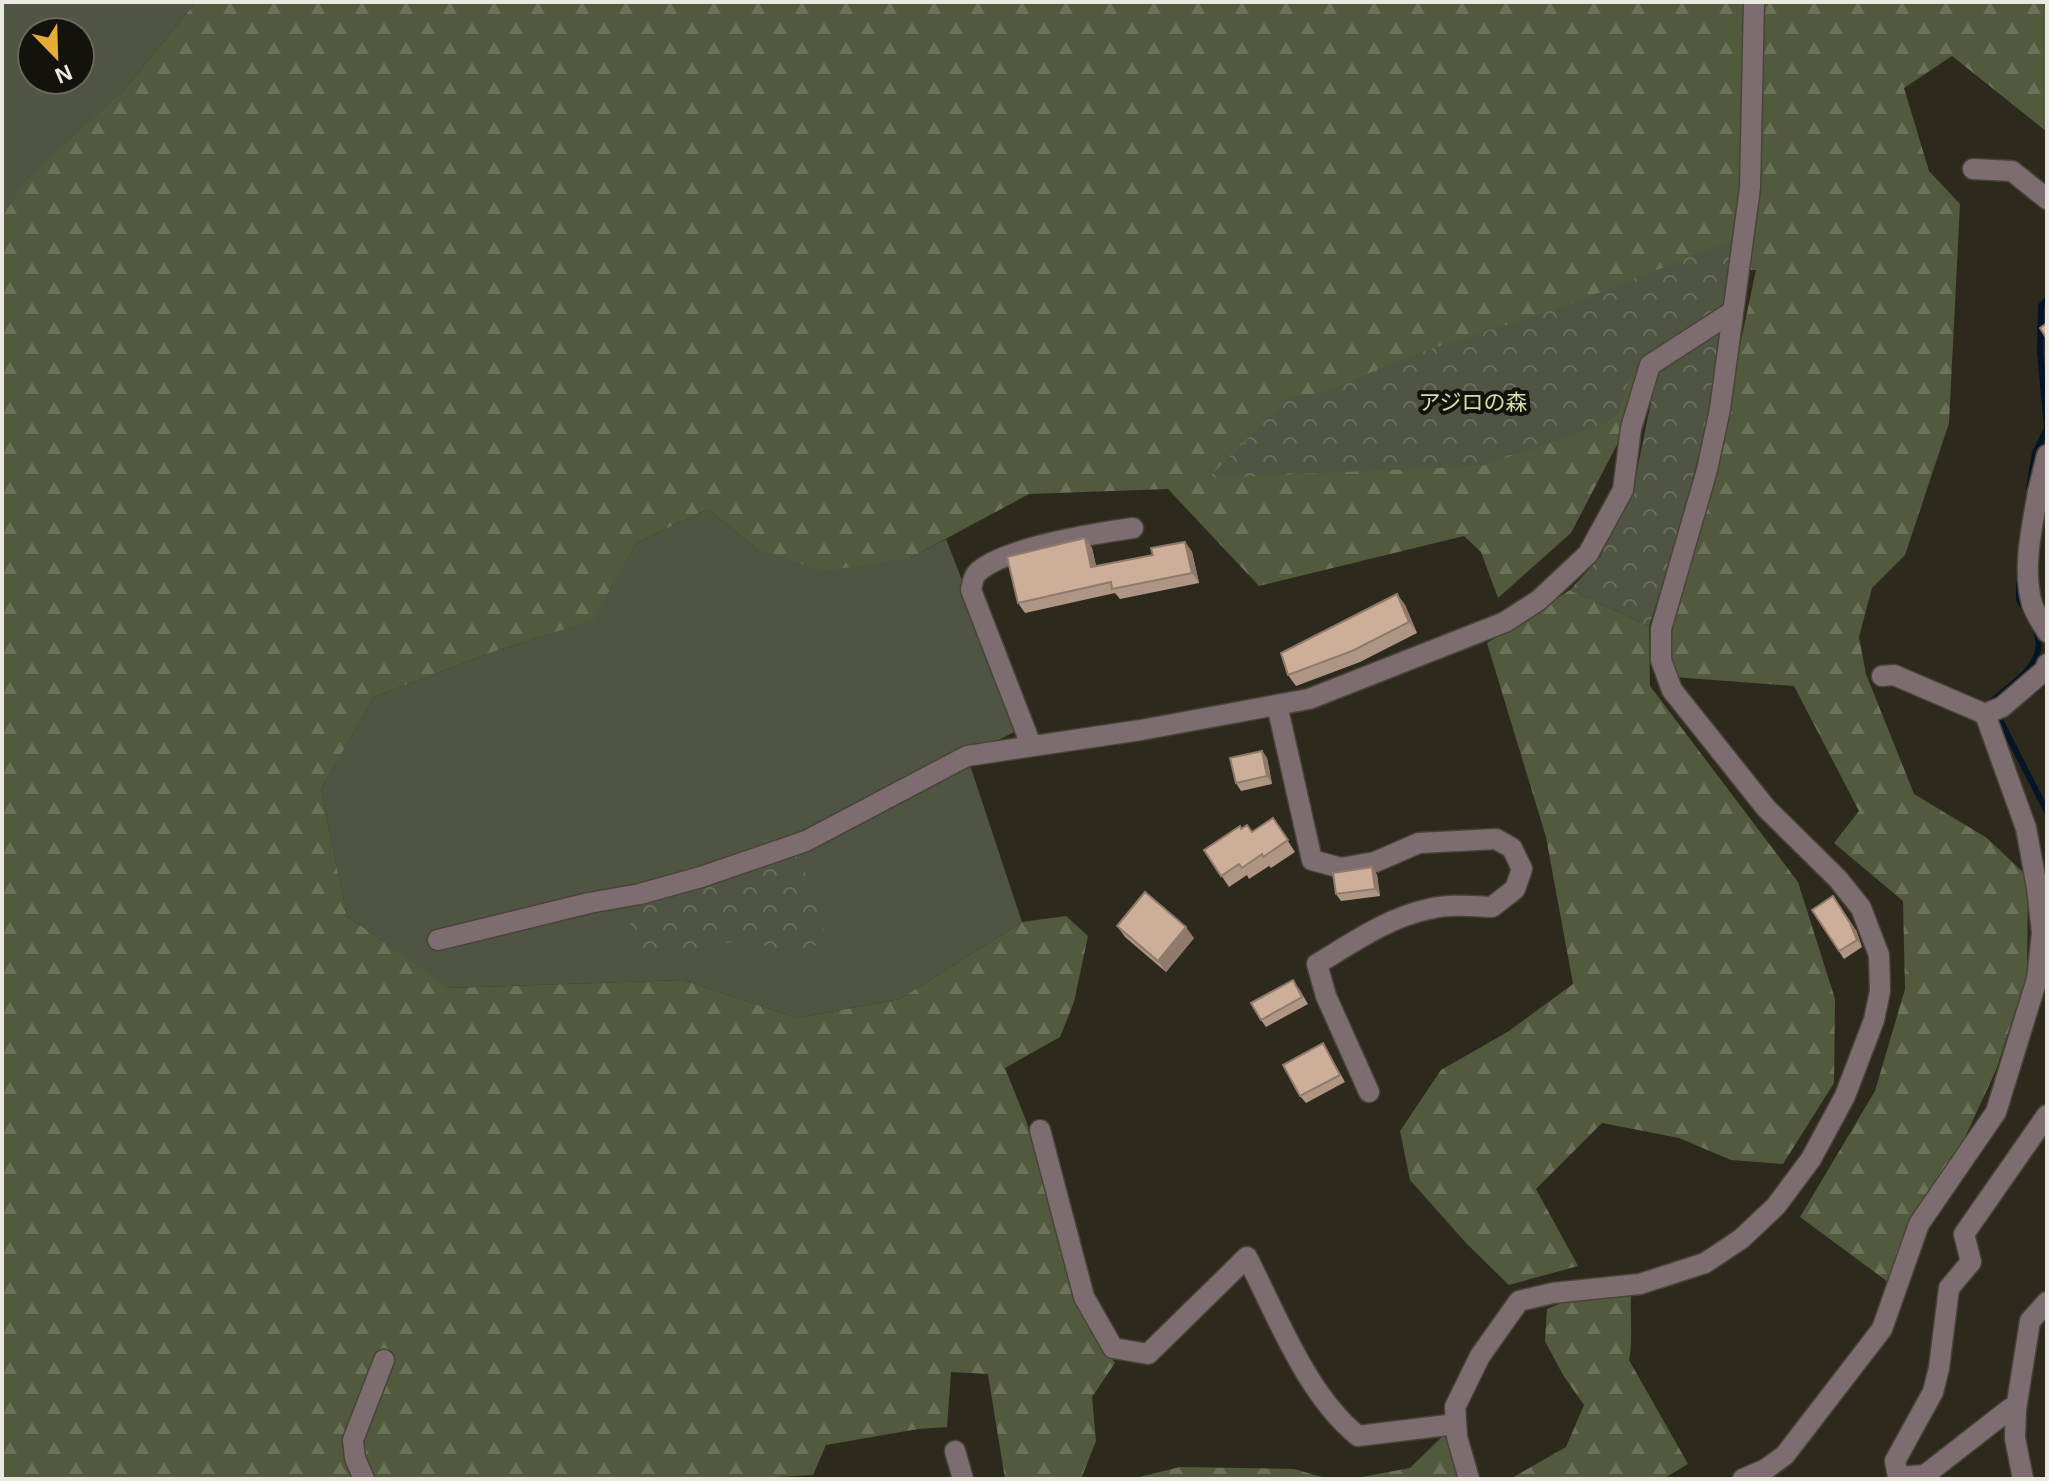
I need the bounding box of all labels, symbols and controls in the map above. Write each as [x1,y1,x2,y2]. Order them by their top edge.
north arrow [16,16,96,96]
text: N [51,59,76,89]
park label: アジロの森 [1418,390,1528,415]

